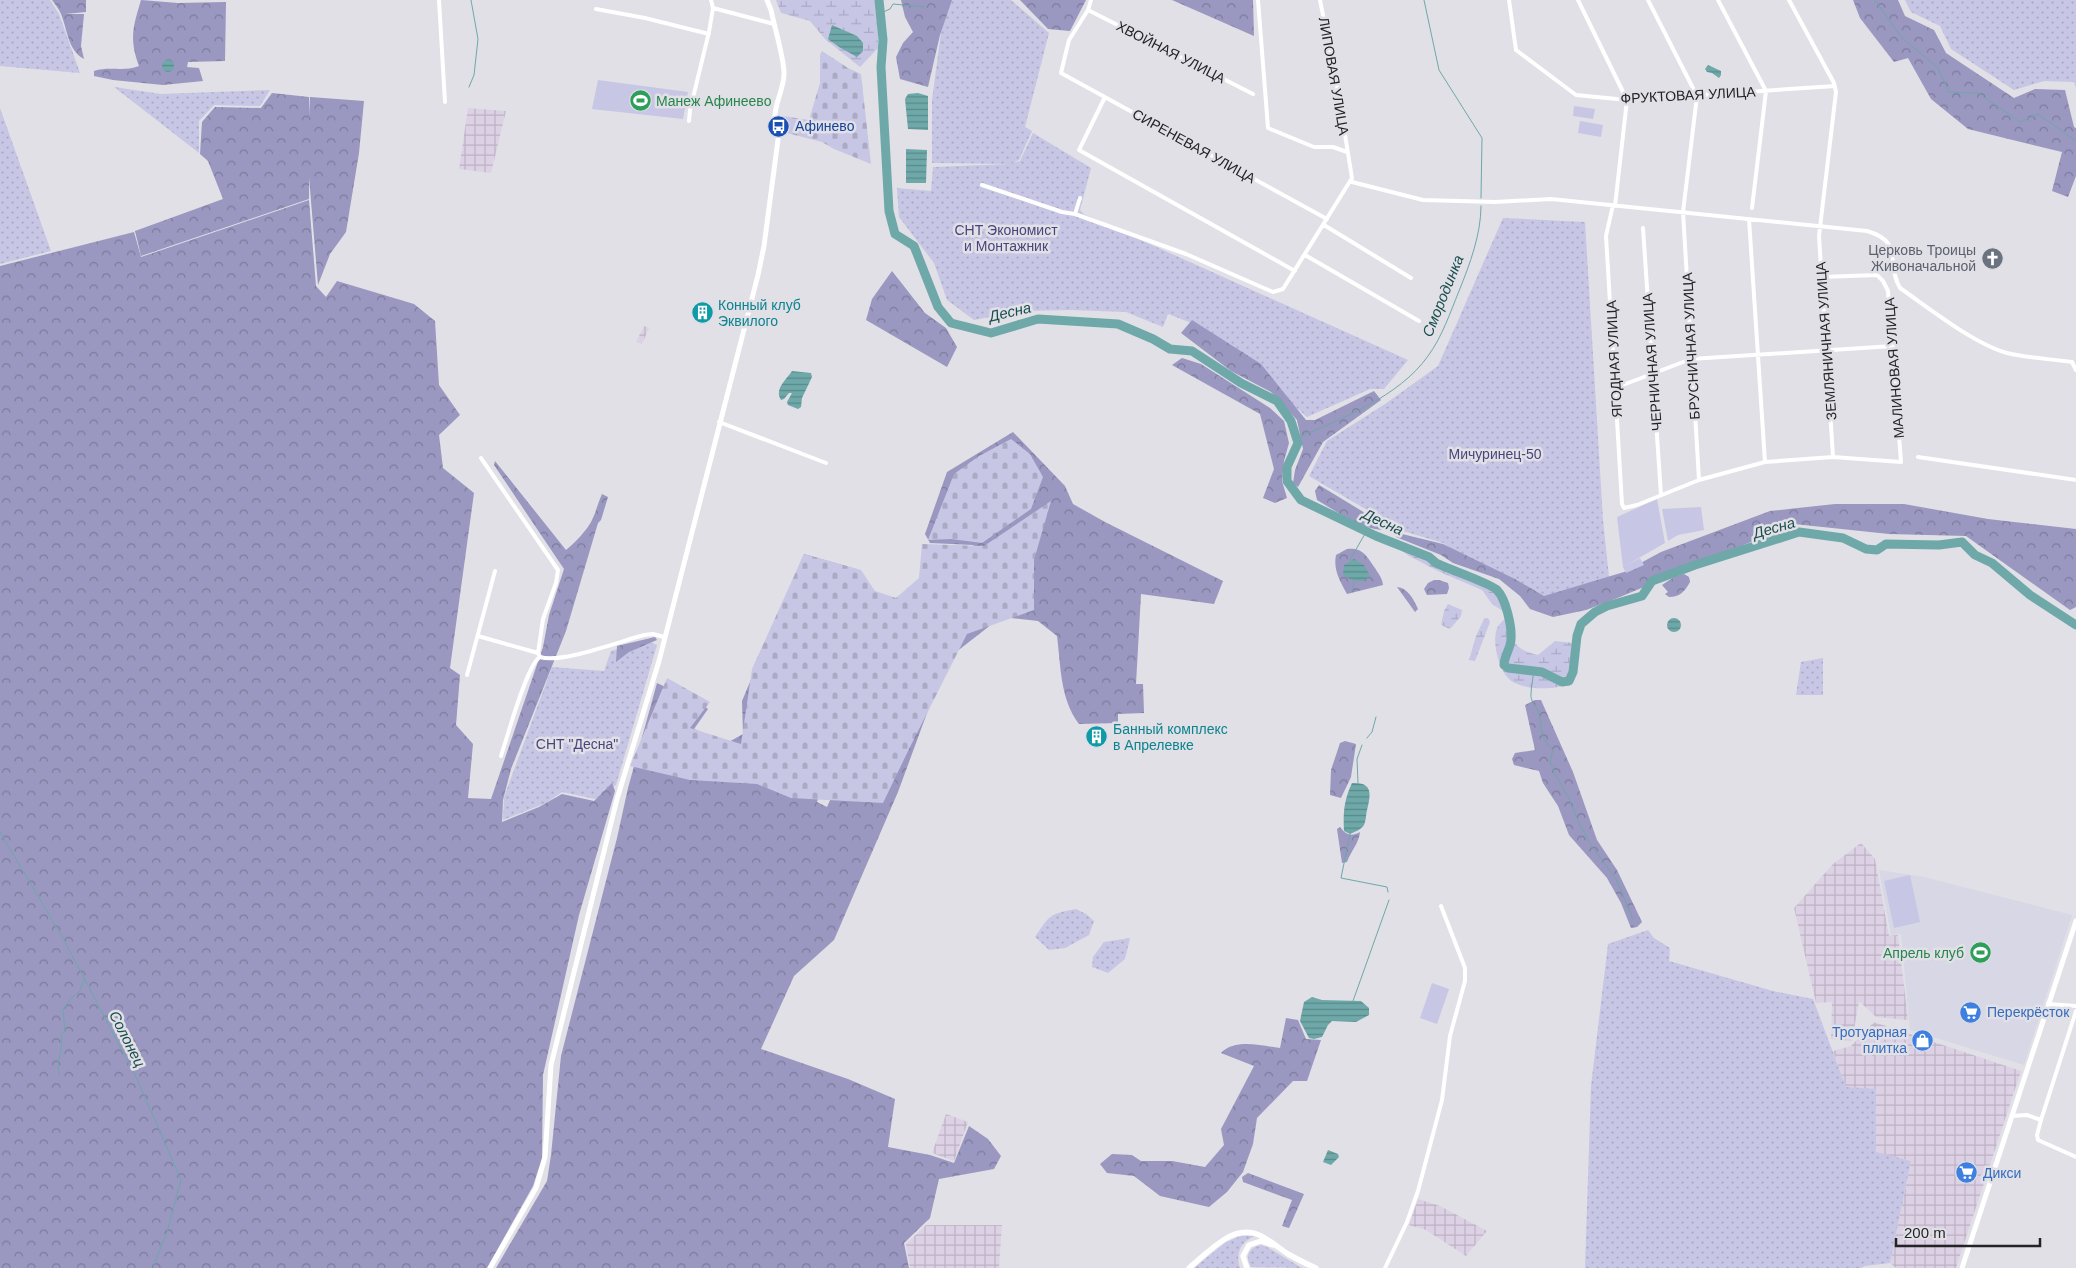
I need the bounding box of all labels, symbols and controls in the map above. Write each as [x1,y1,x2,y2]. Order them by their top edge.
street label: ЛИПОВАЯ УЛИЦА [1316,16,1352,137]
street label: ХВОЙНАЯ УЛИЦА [1114,17,1229,87]
street label: ФРУКТОВАЯ УЛИЦА [1620,83,1757,107]
sports icon: Манеж Афинеево [628,89,652,113]
place label: Манеж Афинеево [656,93,772,109]
street label: СИРЕНЕВАЯ УЛИЦА [1130,106,1259,187]
bus stop icon: Афинево [767,114,791,138]
place label: Афинево [795,118,855,134]
park label: СНТ Экономист и Монтажник [954,222,1058,254]
place label: Церковь Троицы Живоначальной [1868,242,1976,274]
church icon: Церковь Троицы Живоначальной [1980,246,2004,270]
water label: Смородинка [1418,253,1467,339]
street label: ЗЕМЛЯНИЧНАЯ УЛИЦА [1812,260,1840,421]
street label: БРУСНИЧНАЯ УЛИЦА [1679,271,1703,420]
street label: ЧЕРНИЧНАЯ УЛИЦА [1639,292,1665,432]
street label: МАЛИНОВАЯ УЛИЦА [1881,296,1907,439]
place label: Конный клуб Эквилого [718,297,801,329]
water label: Десна [985,298,1033,325]
street label: ЯГОДНАЯ УЛИЦА [1603,299,1625,418]
building icon: Конный клуб Эквилого [690,301,714,325]
park label: Мичуринец-50 [1449,446,1542,462]
water label: Десна [1358,504,1406,538]
water label: Десна [1749,513,1797,542]
place label: Банный комплекс в Апрелевке [1113,721,1228,753]
building icon: Банный комплекс в Апрелевке [1085,725,1109,749]
park label: СНТ "Десна" [536,736,618,752]
sports icon: Апрель клуб [1968,941,1992,965]
place label: Апрель клуб [1883,945,1964,961]
supermarket icon: Перекрёсток [1959,1000,1983,1024]
place label: Перекрёсток [1987,1004,2070,1020]
water label: Солонец [106,1008,149,1070]
place label: Тротуарная плитка [1832,1024,1907,1056]
shop icon: Тротуарная плитка [1911,1028,1935,1052]
supermarket icon: Дикси [1955,1161,1979,1185]
place label: Дикси [1983,1165,2021,1181]
scale bar [1896,1216,2040,1248]
text: 200 m [1904,1224,1946,1241]

